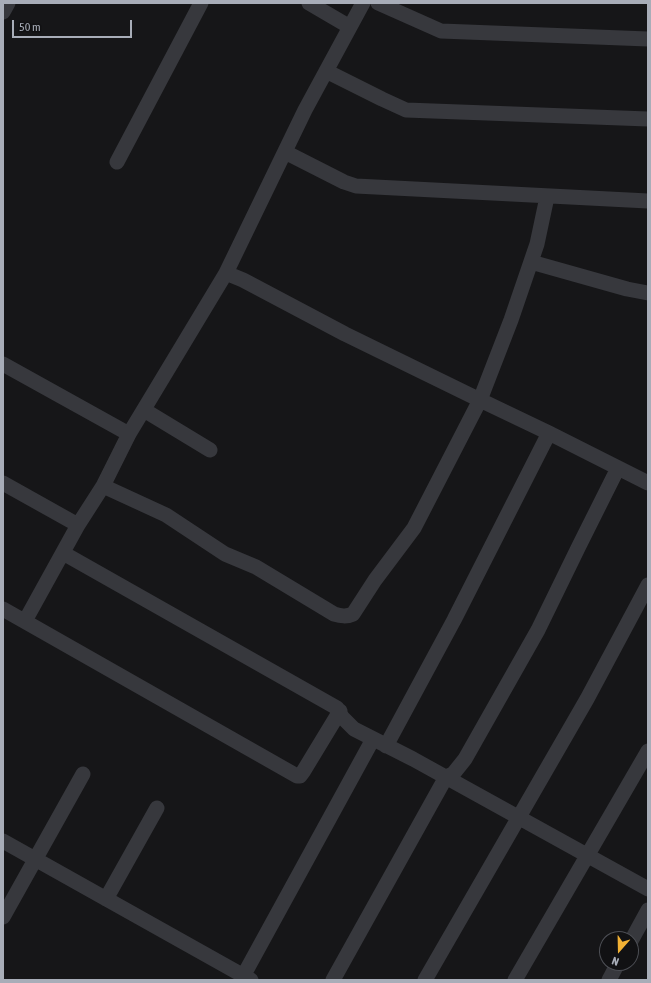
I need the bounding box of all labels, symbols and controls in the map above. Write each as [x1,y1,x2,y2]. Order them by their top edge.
scale bar [14,12,134,38]
text: 50 m [19,20,41,34]
north arrow [599,931,639,971]
text: N [610,955,620,968]

